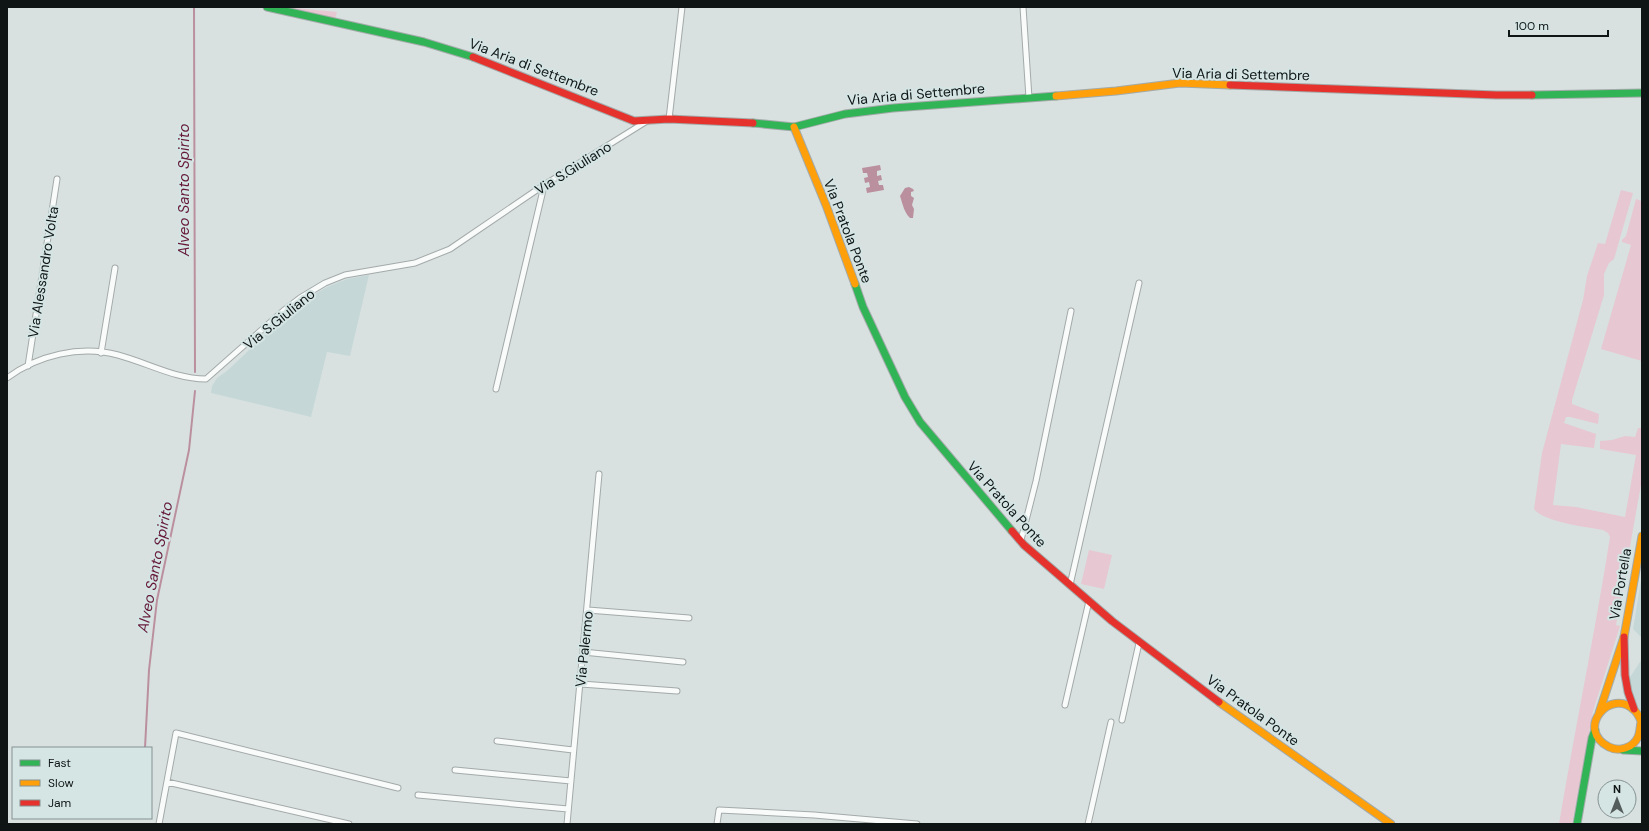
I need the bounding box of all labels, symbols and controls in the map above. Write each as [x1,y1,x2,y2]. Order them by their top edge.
scale bar [1509,12,1608,38]
text: 100 m [1515,18,1549,34]
street label: Via Aria di Settembre [466,34,602,100]
street label: Via Aria di Settembre [1172,64,1310,84]
street label: Via Aria di Settembre [847,79,985,109]
water label: Alveo Santo Spirito [174,124,194,257]
street label: Via S.Giuliano [531,137,615,199]
street label: Via Pratola Ponte [820,176,876,286]
street label: Via Alessandro Volta [24,205,62,339]
street label: Via S.Giuliano [240,285,318,353]
street label: Via Pratola Ponte [963,457,1051,551]
water label: Alveo Santo Spirito [132,500,177,635]
street label: Via Portella [1605,547,1635,621]
street label: Via Palermo [571,610,597,688]
street label: Via Pratola Ponte [1203,670,1303,750]
legend [12,747,152,819]
text: Fast [48,755,71,771]
text: Slow [48,775,74,791]
north arrow [1597,779,1637,819]
text: N [1613,782,1621,796]
text: Jam [48,795,71,811]

